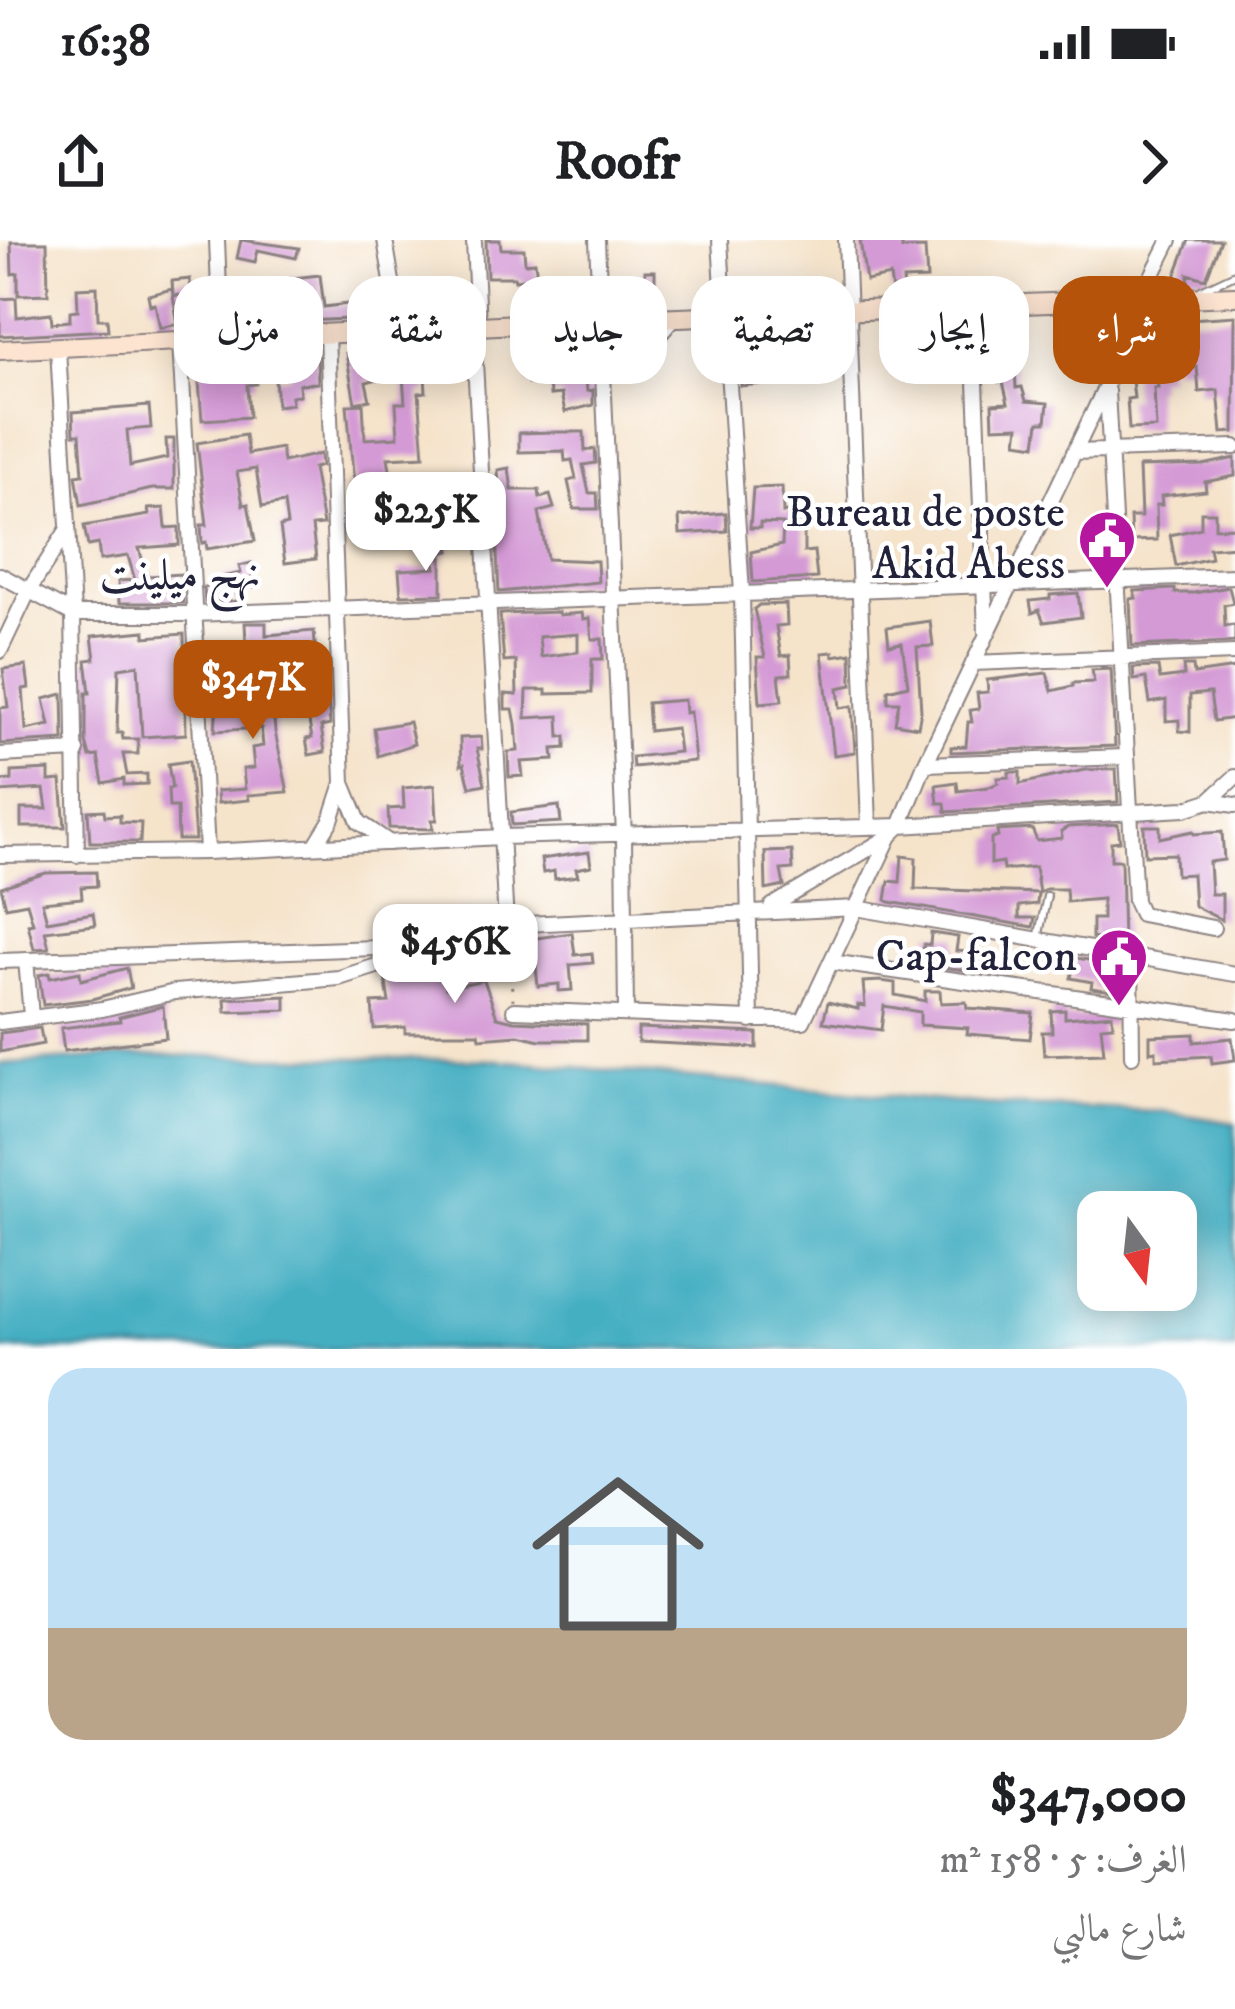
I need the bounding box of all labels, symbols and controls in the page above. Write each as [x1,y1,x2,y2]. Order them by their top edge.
text: 16:38 [60,14,151,70]
icon: share [48,129,114,195]
text: Roofr [555,129,680,196]
icon: forward [1121,129,1187,195]
chip: منزل [174,276,323,384]
chip: شقة [347,276,486,384]
chip: جديد [510,276,667,384]
chip: تصفية [691,276,855,384]
chip: إيجار [879,276,1029,384]
chip: شراء [1053,276,1200,384]
pin: $225K [342,472,510,574]
place label: Bureau de poste Akid Abess [786,485,1065,593]
text: $225K [373,486,479,535]
public building icon: Bureau de poste Akid Abess [1076,508,1138,590]
street label: نهج ميلينت [99,547,261,615]
pin: $347K [169,640,337,742]
text: $347K [201,654,305,703]
pin: $456K [371,904,539,1006]
text: $456K [400,918,510,967]
public building icon: Cap-falcon [1088,926,1150,1008]
place label: Cap-falcon [876,929,1077,985]
north arrow [1077,1191,1197,1311]
map controls [1077,1191,1197,1311]
icon: home [510,1446,726,1662]
text: $347,000 [990,1764,1187,1828]
text: الغرف: 5 · 158 m² [940,1836,1187,1885]
text: شارع مالبي [1052,1905,1187,1954]

